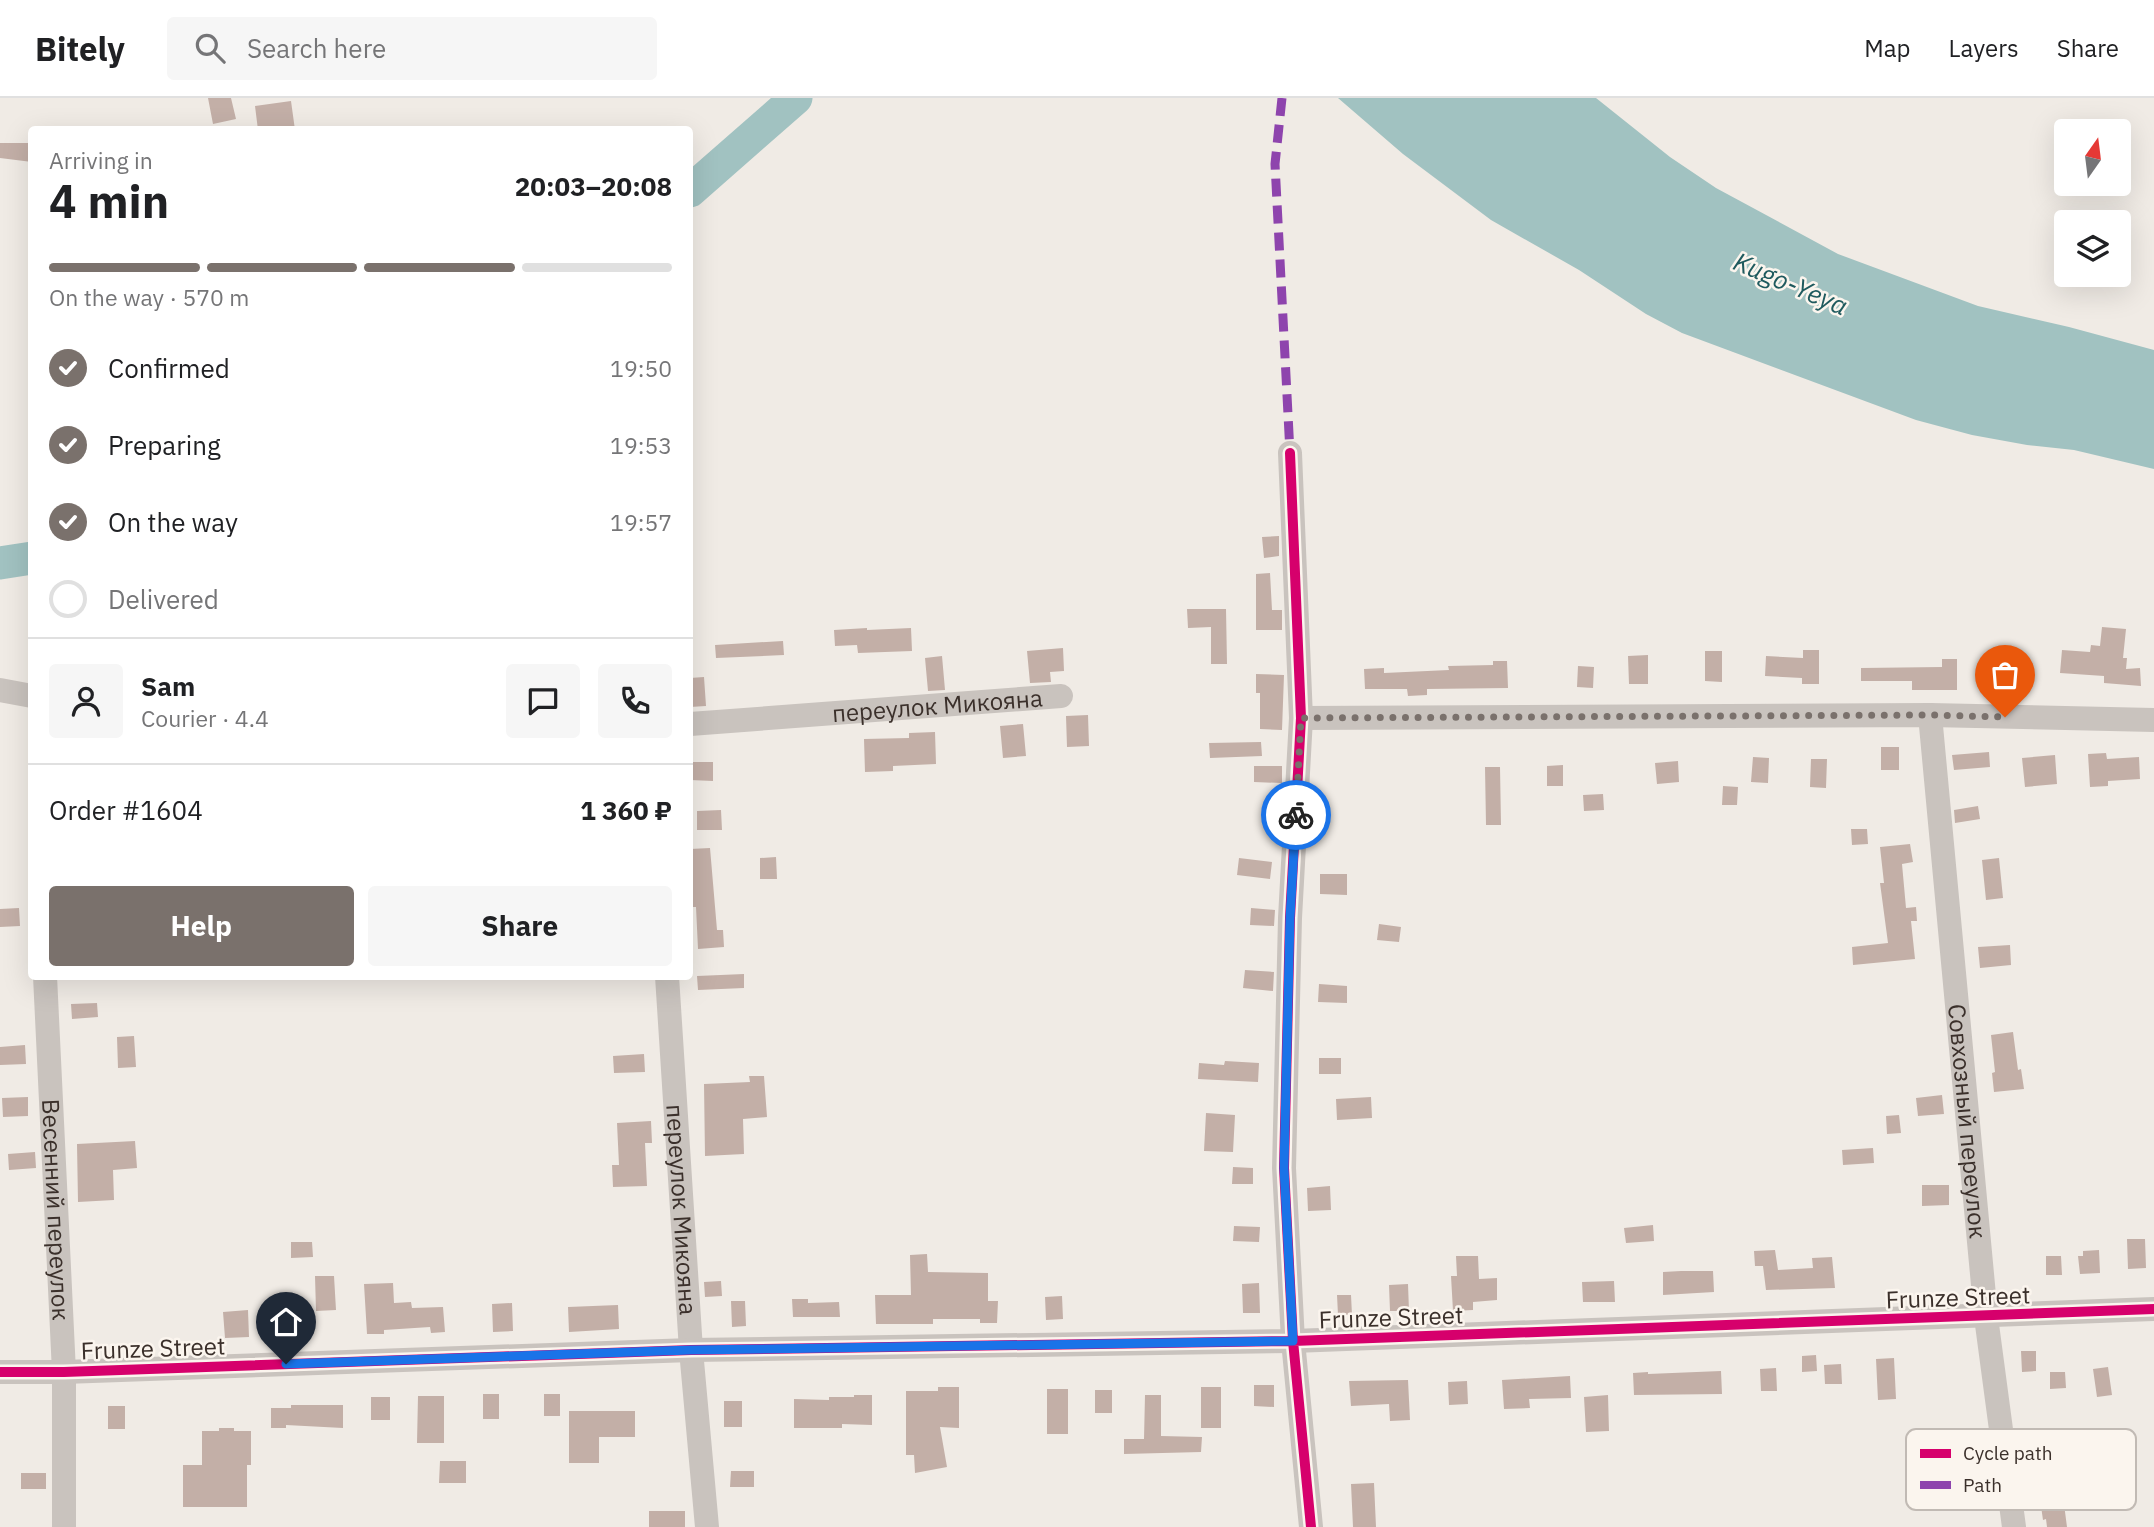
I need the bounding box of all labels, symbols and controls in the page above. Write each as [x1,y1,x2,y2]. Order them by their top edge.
search box [167,17,657,80]
text: Bitely [35,27,125,70]
icon: search [191,29,229,67]
text: Search here [247,31,386,65]
text: Map [1864,32,1911,64]
text: Layers [1949,32,2019,64]
text: Share [2057,32,2119,64]
north arrow [2054,119,2132,196]
map controls [2054,119,2131,287]
text: Arriving in [49,145,153,175]
text: 20:03–20:08 [515,169,672,203]
text: 4 min [49,171,169,231]
button: layers [2054,210,2131,287]
water label: Kugo-Yeya [1729,244,1853,322]
text: On the way · 570 m [49,282,249,312]
icon: check [49,349,87,387]
text: Confirmed [108,351,230,385]
text: 19:50 [610,353,672,383]
icon: check [49,426,87,464]
text: Preparing [108,428,221,462]
text: 19:53 [610,430,672,460]
icon: check [49,503,87,541]
text: On the way [108,505,238,539]
text: 19:57 [610,507,672,537]
text: Delivered [108,582,219,616]
pin [1975,645,2035,717]
icon: bag [1986,656,2024,694]
button: person [49,664,123,738]
button: chat [506,664,580,738]
button: phone [598,664,672,738]
text: Sam [141,669,195,703]
street label: переулок Микояна [831,681,1044,729]
text: Courier · 4.4 [141,703,269,733]
courier [1261,780,1331,850]
text: Order #1604 [49,793,203,827]
text: 1 360 ₽ [580,793,672,827]
icon: bike [1277,796,1315,834]
button: Help [49,886,354,966]
button: Share [368,886,672,966]
street label: Совхозный переулок [1941,1002,1995,1240]
street label: Весенний переулок [35,1098,78,1321]
street label: переулок Микояна [659,1103,705,1316]
street label: Frunze Street [1885,1278,2031,1316]
pin [256,1292,316,1364]
street label: Frunze Street [1318,1298,1464,1336]
icon: home [267,1303,305,1341]
street label: Frunze Street [80,1329,226,1367]
legend [1906,1429,2136,1510]
text: Cycle path [1963,1441,2052,1465]
text: Path [1963,1473,2002,1497]

